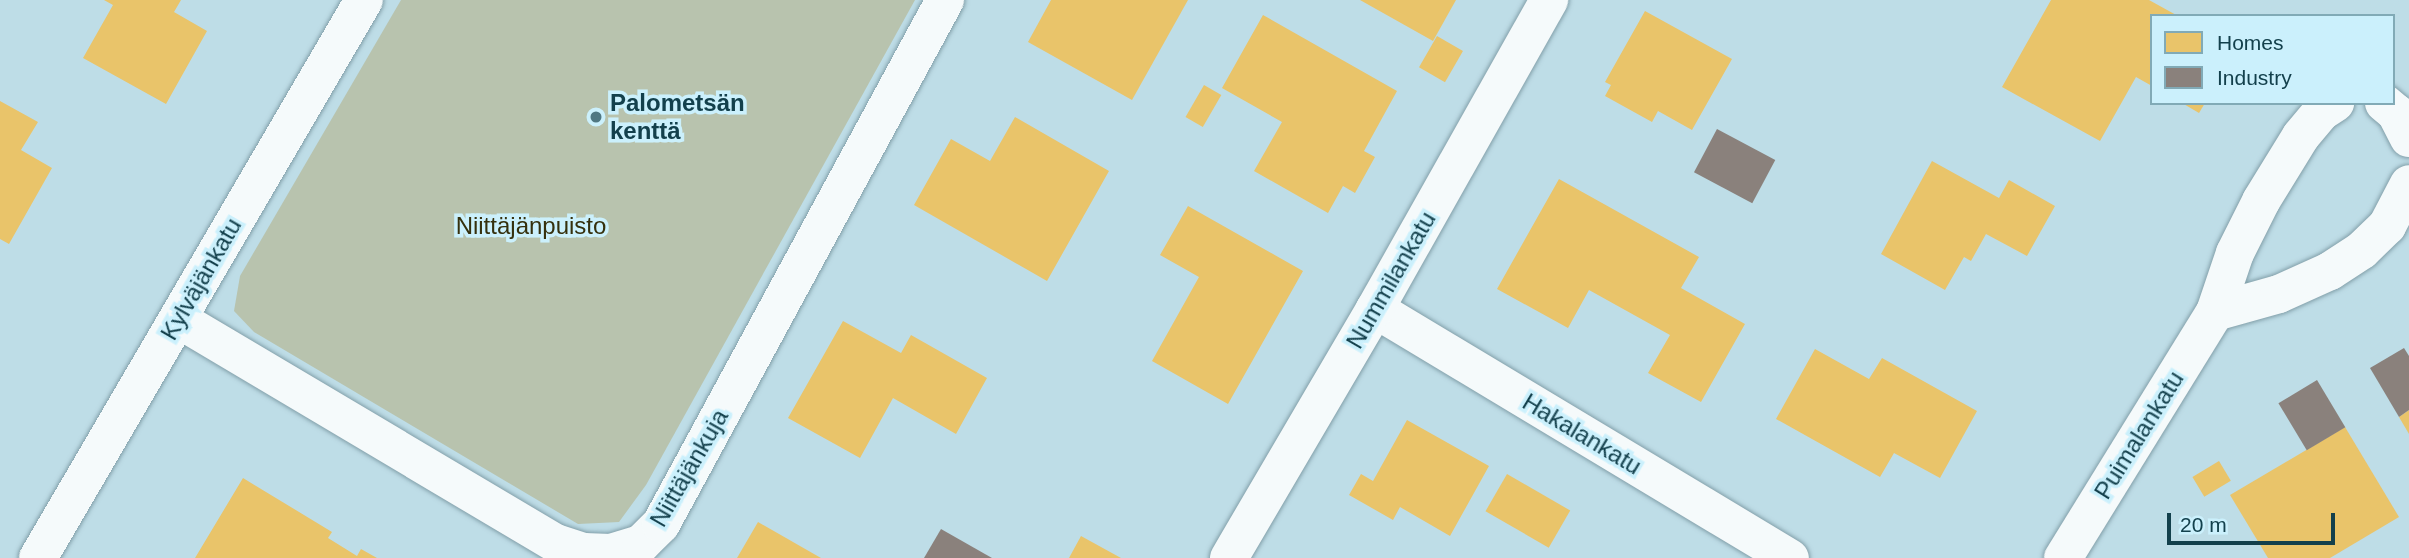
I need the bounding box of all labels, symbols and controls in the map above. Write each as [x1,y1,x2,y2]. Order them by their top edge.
legend [2150,14,2395,105]
text: Homes [2217,31,2284,54]
text: Industry [2217,66,2292,89]
place label: Palometsän kenttä [610,89,745,145]
marker: Palometsän kenttä [588,109,604,125]
street label: Nummilankatu [1340,206,1442,354]
park label: Niittäjänpuisto [456,212,606,240]
street label: Kylväjänkatu [155,213,247,345]
street label: Puimalankatu [2088,366,2190,504]
street label: Hakalankatu [1517,387,1647,481]
street label: Niittäjänkuja [644,404,734,532]
scale bar [2171,498,2339,542]
text: 20 m [2180,513,2227,536]

